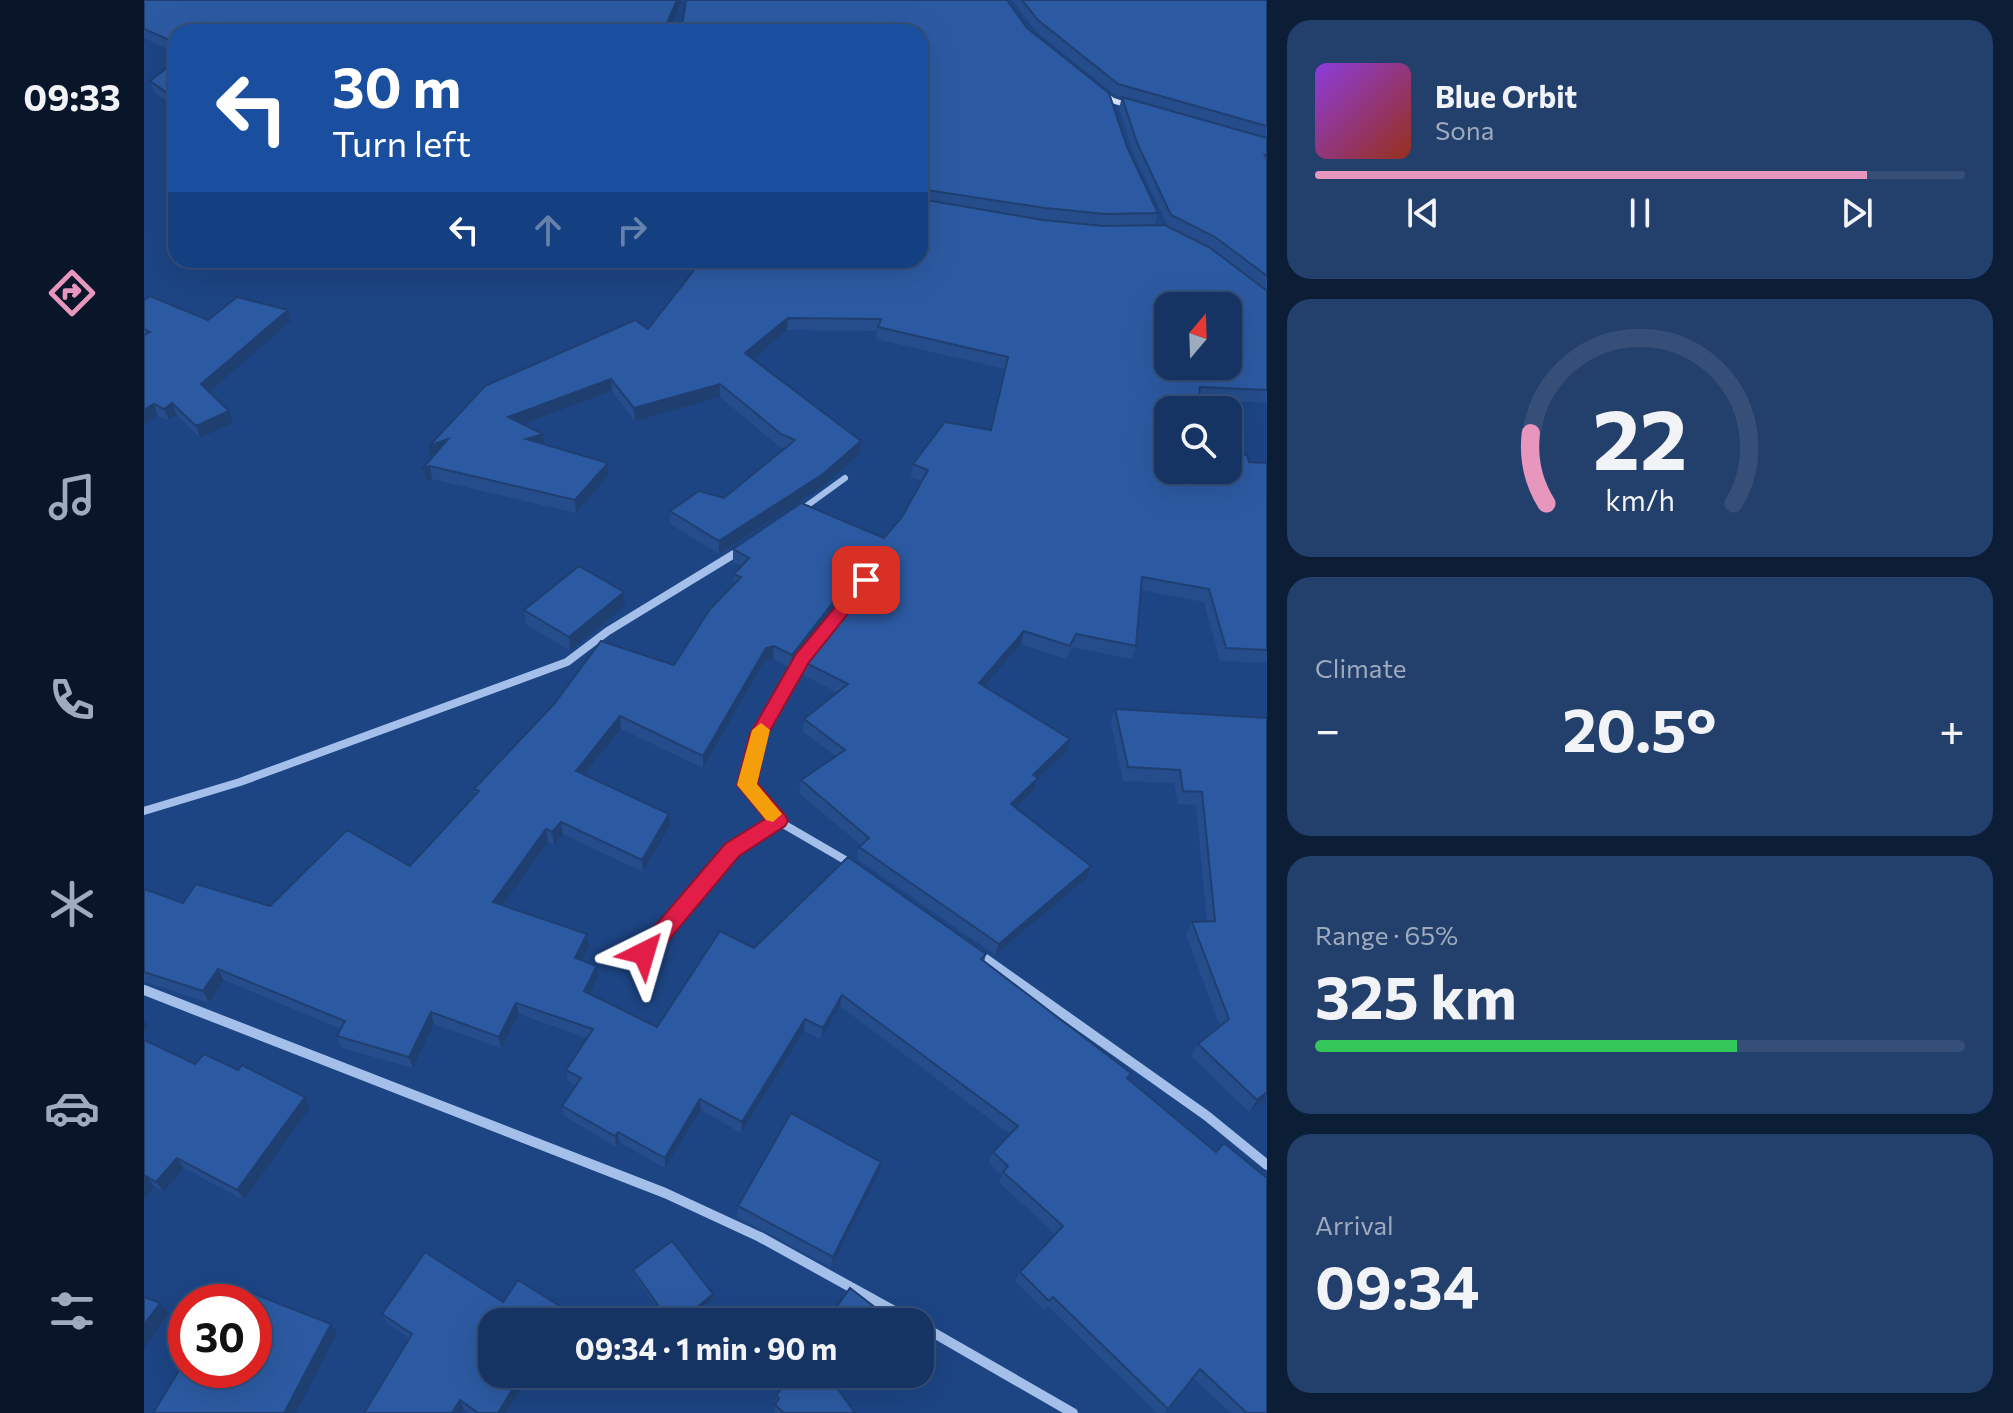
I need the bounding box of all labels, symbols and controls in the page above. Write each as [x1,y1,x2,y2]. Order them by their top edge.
text: 30 m [332,51,461,120]
icon: left [200,56,304,160]
text: 09:33 [23,74,121,118]
text: Blue Orbit [1435,77,1577,114]
text: Sona [1435,114,1494,145]
text: Turn left [332,120,471,164]
icon: previous [1401,191,1445,235]
icon: pause [1618,191,1662,235]
icon: next [1835,191,1879,235]
icon: left [442,208,486,252]
icon: ahead [526,208,570,252]
icon: right [610,208,654,252]
icon: directions [44,265,100,321]
north arrow [1154,292,1242,380]
map controls [1154,292,1242,484]
text: 22 [1593,384,1687,486]
button: search [1154,396,1242,484]
icon: music [44,469,100,525]
text: km/h [1605,482,1675,517]
pin [832,546,900,614]
icon: arrive [844,558,888,602]
text: Climate [1315,652,1407,683]
icon: phone [44,672,100,728]
text: 20.5° [1563,691,1717,764]
text: − [1315,701,1340,755]
text: + [1939,701,1965,755]
icon: climate [44,876,100,932]
position arrow [602,911,686,995]
text: Range · 65% [1315,919,1458,950]
text: 325 km [1315,958,1517,1031]
icon: car [44,1080,100,1136]
text: Arrival [1315,1209,1394,1240]
text: 09:34 [1315,1248,1480,1321]
icon: filters [44,1283,100,1339]
speed limit sign: 30 [168,1284,272,1388]
text: 09:34 · 1 min · 90 m [575,1329,837,1366]

